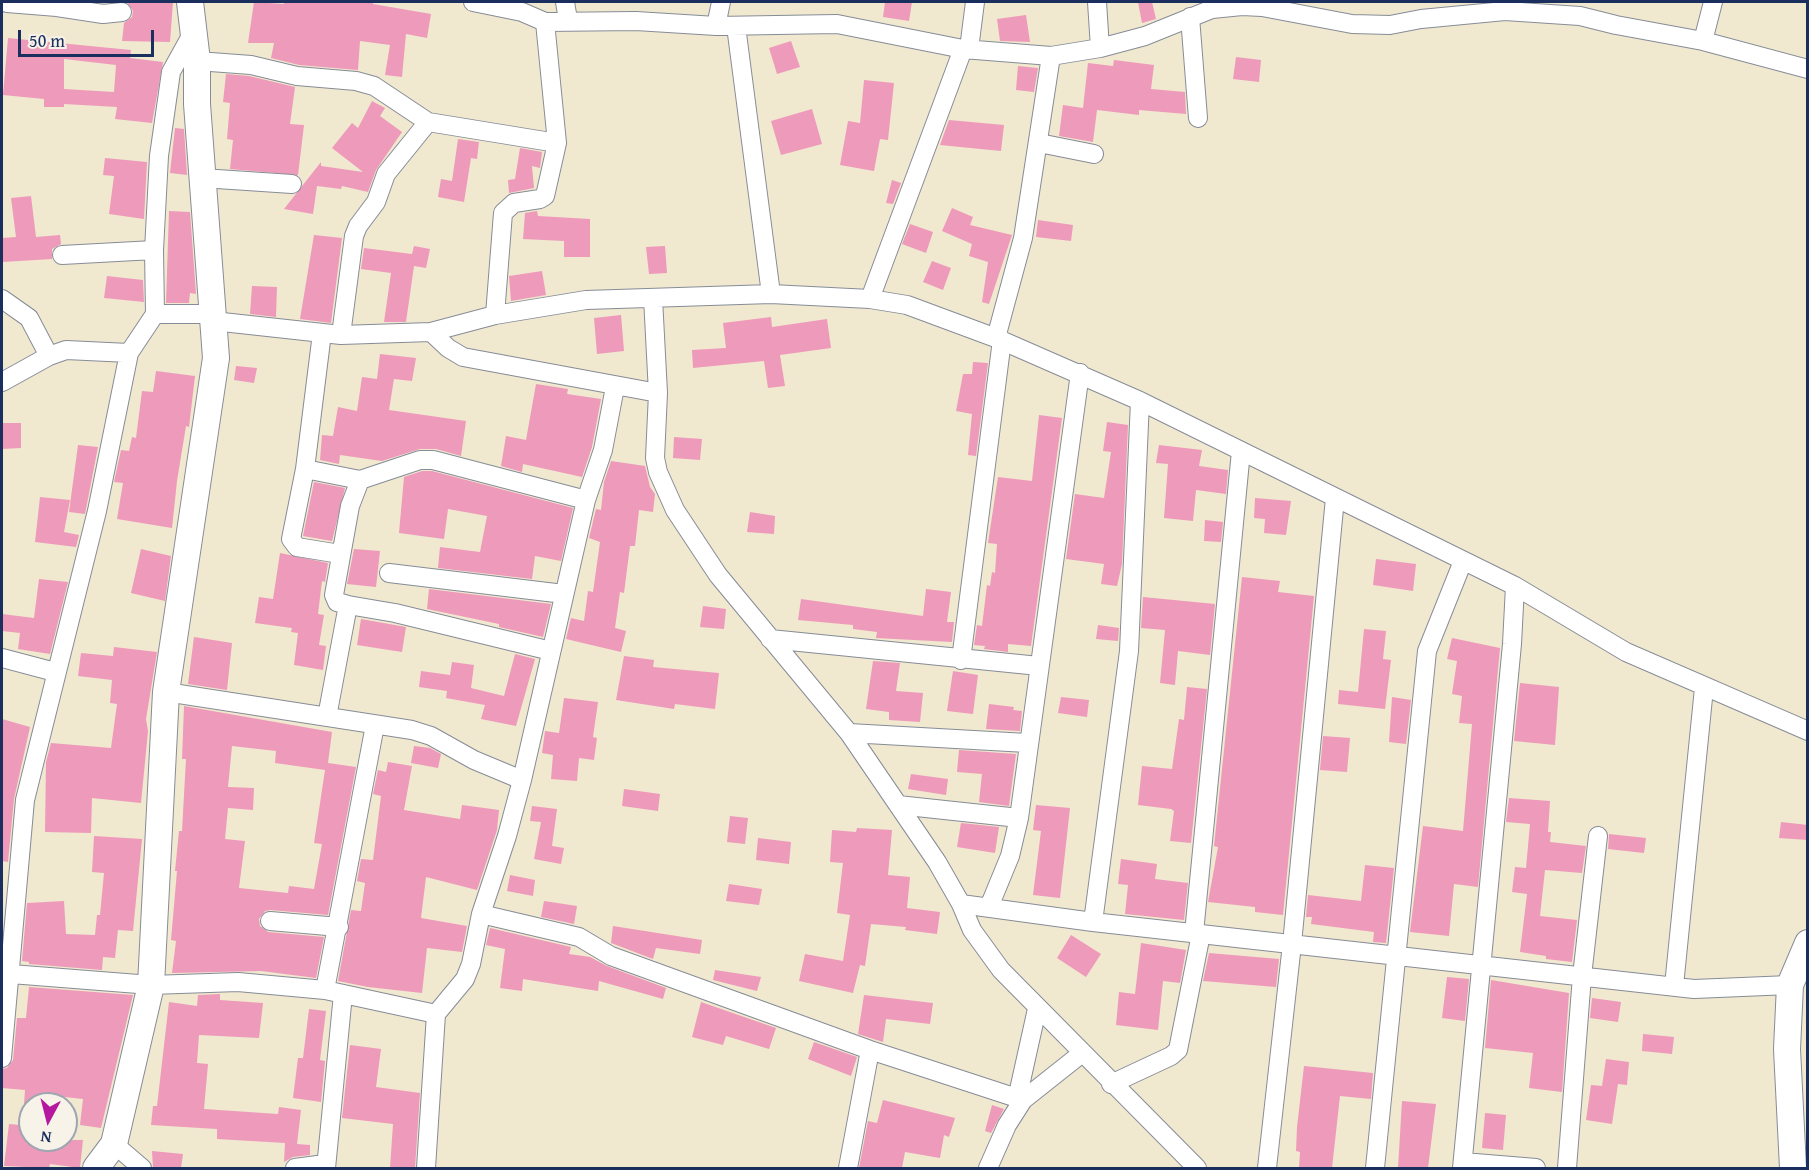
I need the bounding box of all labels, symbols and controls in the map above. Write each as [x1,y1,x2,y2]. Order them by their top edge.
scale bar [21,18,158,56]
text: 50 m [29,27,65,54]
north arrow [18,1092,78,1152]
text: N [39,1125,53,1150]

